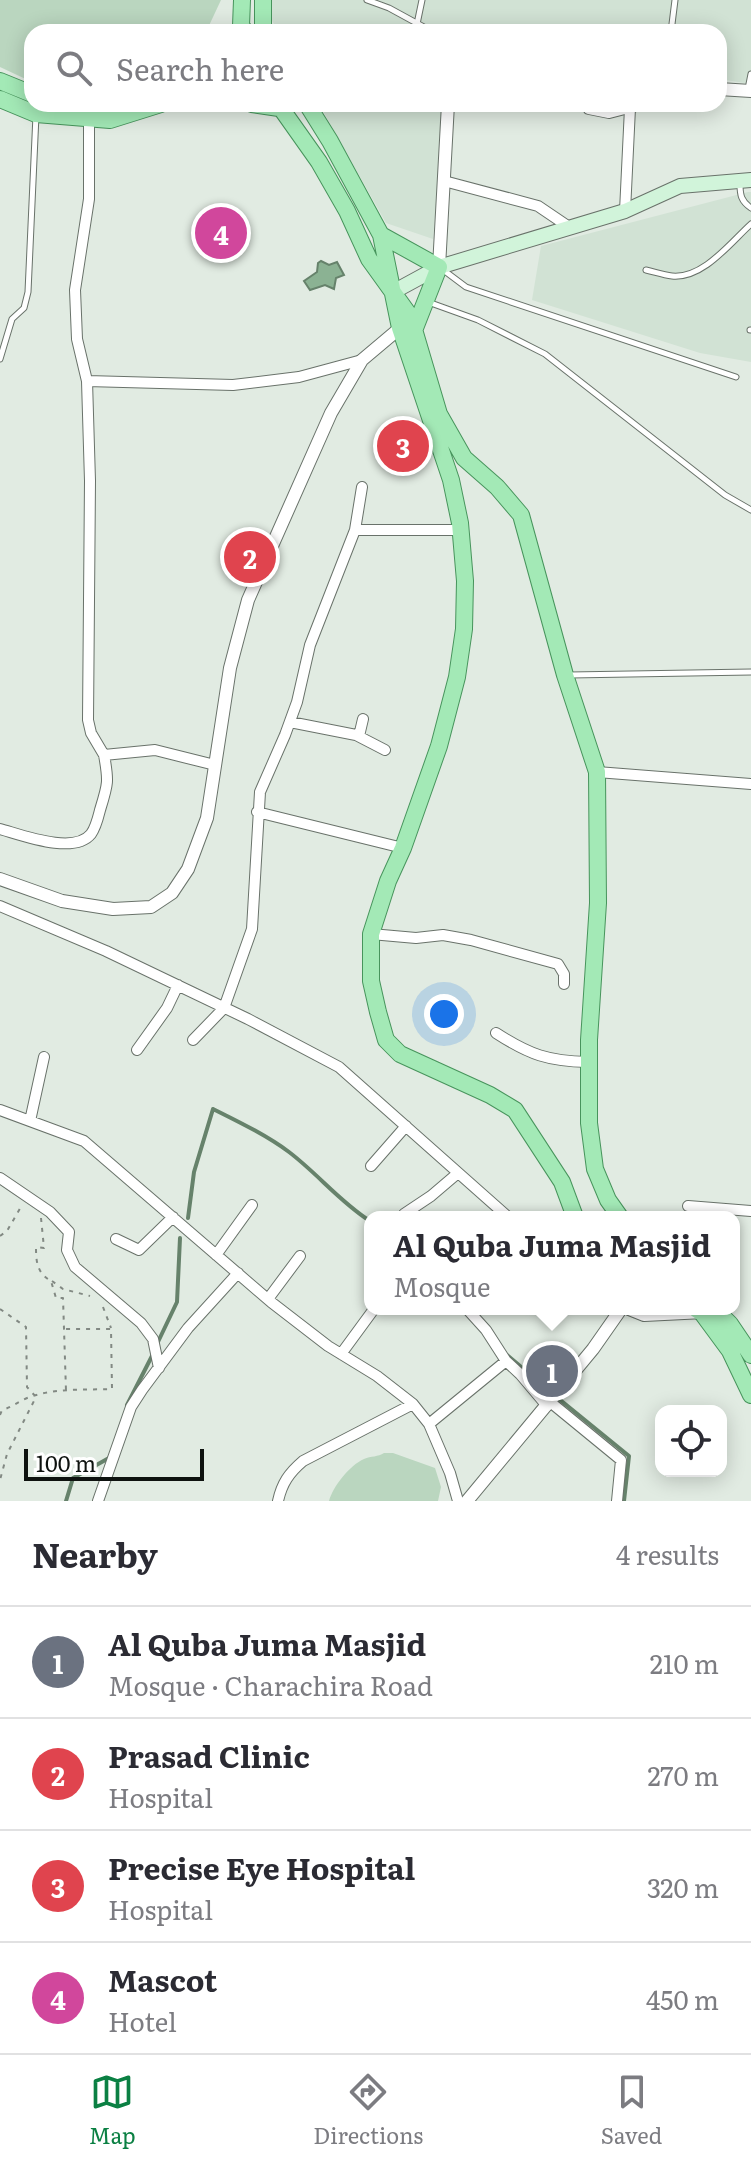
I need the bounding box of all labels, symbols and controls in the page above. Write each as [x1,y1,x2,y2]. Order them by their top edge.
search box [24,24,727,112]
icon: search [52,46,96,90]
text: Search here [116,46,284,90]
pin: 4 [195,203,247,263]
pin: 3 [377,416,429,476]
pin: 2 [224,527,276,587]
your location [424,994,464,1034]
popup [364,1211,740,1315]
text: Al Quba Juma Masjid [393,1222,711,1266]
text: Mosque [393,1266,490,1305]
pin: 1 [526,1341,578,1401]
map controls [655,1405,727,1477]
button: locate [655,1405,727,1477]
scale bar [24,1445,204,1481]
text: 100 m [36,1446,96,1479]
text: Nearby [32,1528,158,1578]
text: 4 results [616,1534,719,1573]
text: Al Quba Juma Masjid [108,1621,426,1665]
text: 1 [53,1643,63,1682]
text: 210 m [650,1643,719,1682]
text: Mosque · Charachira Road [108,1665,433,1704]
text: Prasad Clinic [108,1733,310,1777]
text: 2 [51,1755,65,1794]
text: 270 m [647,1755,719,1794]
text: Hospital [108,1777,213,1816]
text: Precise Eye Hospital [108,1845,415,1889]
text: 3 [51,1867,65,1906]
text: 320 m [647,1867,719,1906]
text: Hospital [108,1889,213,1928]
text: Mascot [108,1957,217,2001]
text: 4 [50,1979,66,2018]
text: 450 m [646,1979,719,2018]
text: Hotel [108,2001,177,2040]
tab: Map [89,2070,136,2151]
tab: Directions [313,2070,423,2151]
tab: Saved [601,2070,662,2151]

